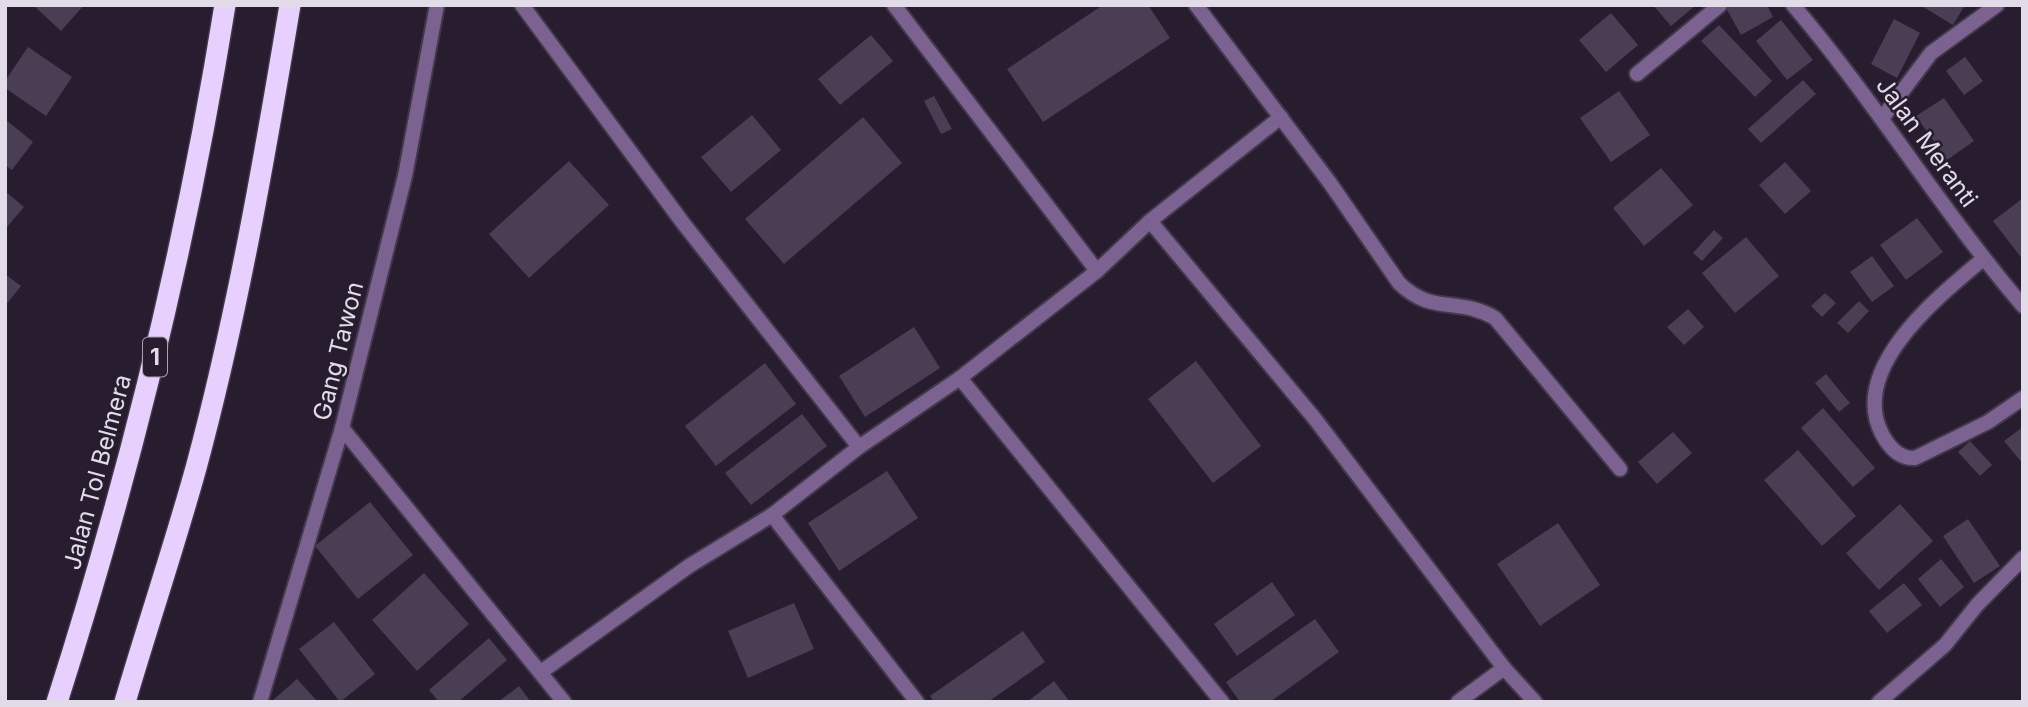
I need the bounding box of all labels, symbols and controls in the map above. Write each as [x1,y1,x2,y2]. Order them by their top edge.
street label: Jalan Meranti [1870,71,1984,213]
street label: Gang Tawon [307,279,369,423]
road number: 1 [143,338,167,376]
street label: Jalan Tol Belmera [57,371,137,573]

